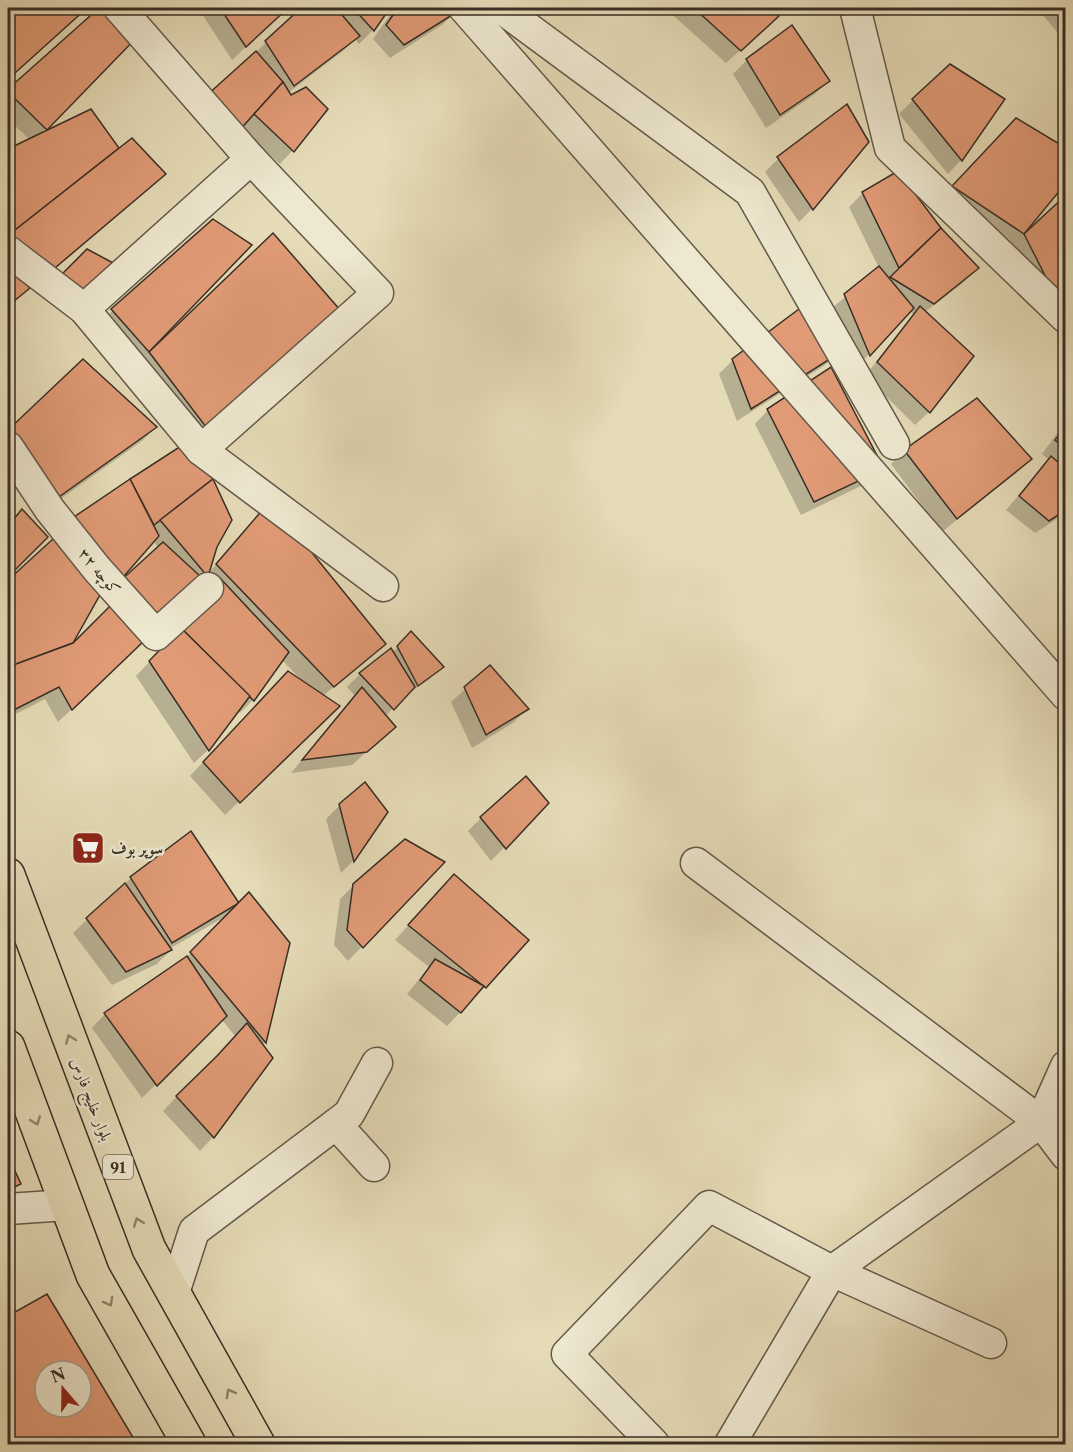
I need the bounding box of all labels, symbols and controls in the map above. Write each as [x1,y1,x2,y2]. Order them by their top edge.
street label: کوچه ۳۲ [73,544,125,600]
supermarket icon: سوپر بوف [70,830,106,866]
place label: سوپر بوف [111,838,163,859]
one-way arrow [64,1034,77,1045]
street label: بلوار خلیج فارس [62,1054,117,1146]
one-way arrow [28,1115,41,1126]
road number: 91 [103,1155,133,1179]
one-way arrow [133,1217,146,1227]
one-way arrow [102,1295,113,1306]
north arrow [33,1359,93,1419]
text: N [48,1363,68,1387]
one-way arrow [226,1389,237,1400]

